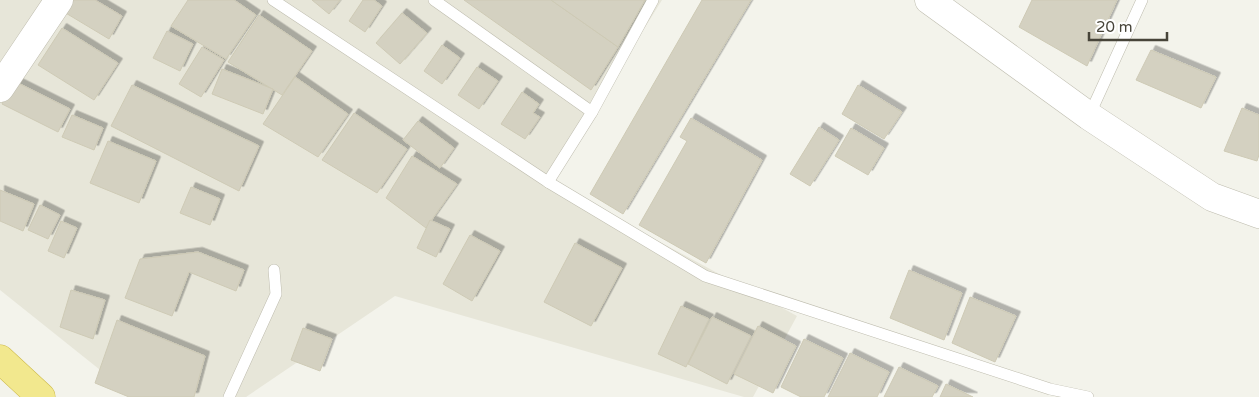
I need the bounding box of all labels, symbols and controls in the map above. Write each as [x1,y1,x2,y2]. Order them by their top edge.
scale bar [1089,10,1166,42]
text: 20 m [1096,18,1133,36]

